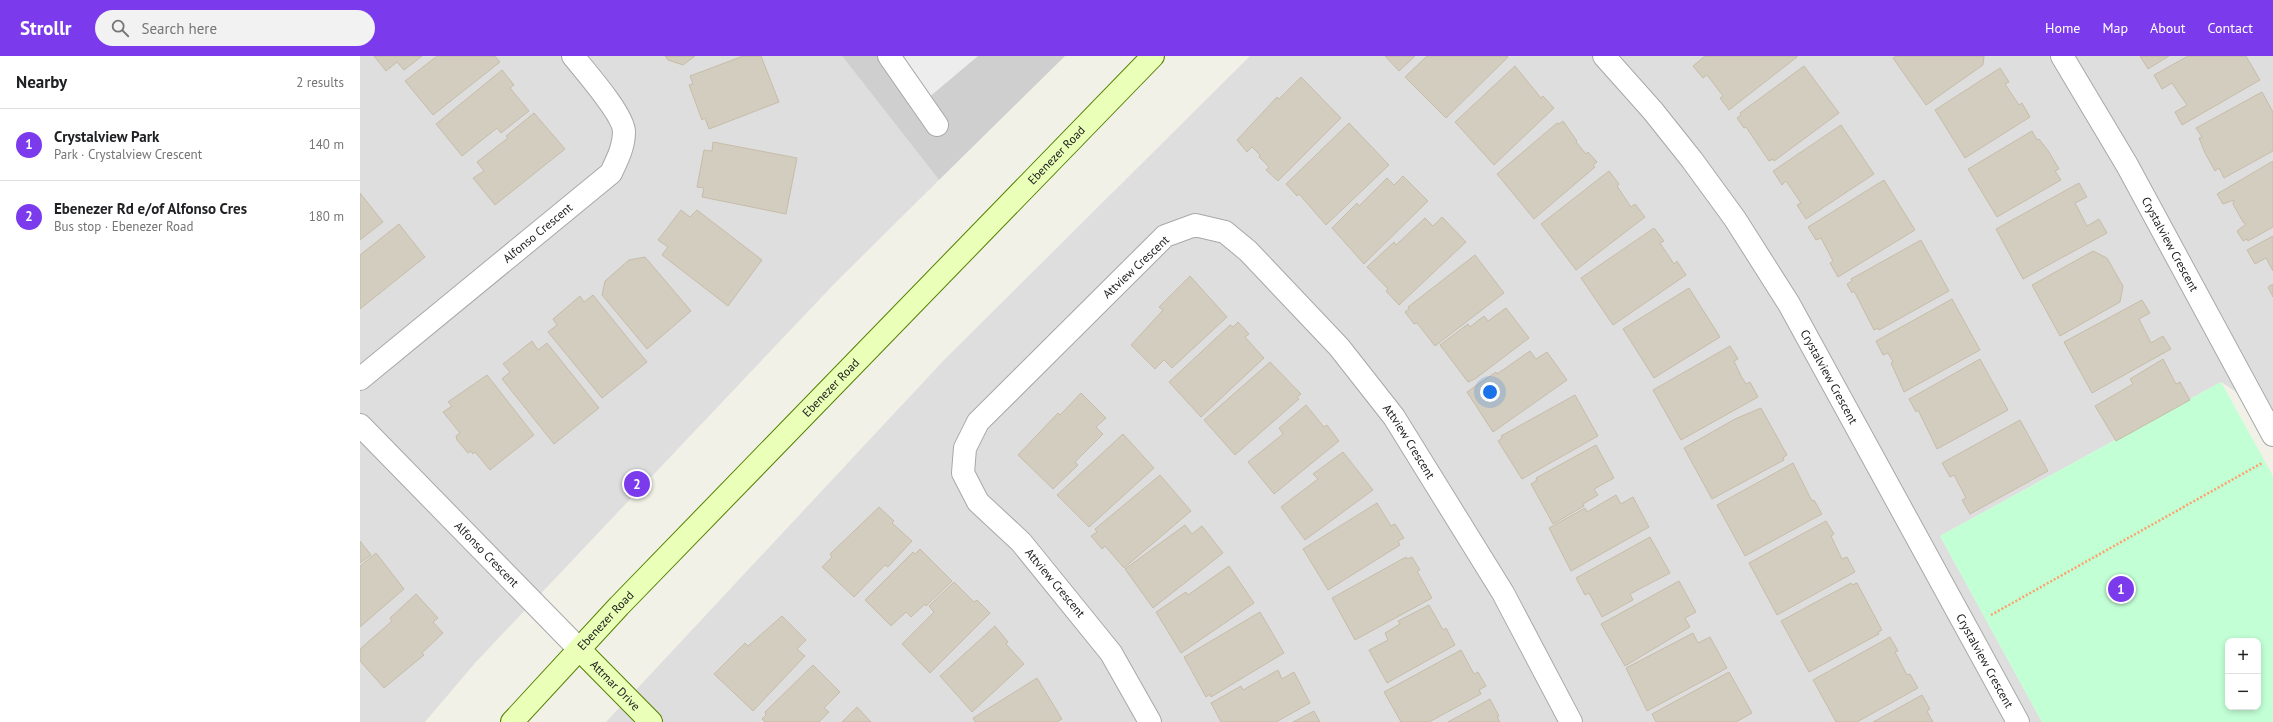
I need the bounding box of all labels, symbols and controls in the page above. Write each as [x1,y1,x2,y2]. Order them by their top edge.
search box [95,10,375,46]
text: Strollr [20,16,71,40]
icon: search [109,17,131,39]
text: Search here [141,19,217,38]
text: Home [2045,19,2080,37]
text: Map [2102,19,2128,37]
text: About [2150,19,2186,37]
text: Contact [2208,19,2253,37]
text: Nearby [16,71,67,93]
text: 2 results [296,74,344,91]
street label: Ebenezer Road [1025,123,1088,187]
text: Crystalview Park [54,127,159,146]
text: 1 [25,136,33,153]
text: 140 m [309,136,344,153]
text: Park · Crystalview Crescent [54,146,202,163]
street label: Crystalview Crescent [2139,194,2202,294]
text: Ebenezer Rd e/of Alfonso Cres [54,199,247,218]
street label: Alfonso Crescent [500,200,575,266]
text: 2 [25,208,33,225]
text: 180 m [309,208,344,225]
text: Bus stop · Ebenezer Road [54,218,193,235]
street label: Attview Crescent [1099,232,1172,301]
street label: Crystalview Crescent [1797,327,1861,426]
street label: Ebenezer Road [799,355,862,420]
your location [1480,382,1500,402]
street label: Attview Crescent [1380,401,1438,481]
pin: 2 [624,469,650,499]
street label: Alfonso Crescent [452,518,522,590]
street label: Attview Crescent [1022,545,1089,620]
pin: 1 [2108,574,2134,604]
street label: Ebenezer Road [574,588,637,653]
street label: Crystalview Crescent [1953,611,2017,711]
map controls [2225,638,2261,710]
button: + [2225,638,2261,674]
street label: Attmar Drive [587,657,644,714]
button: − [2225,674,2261,710]

